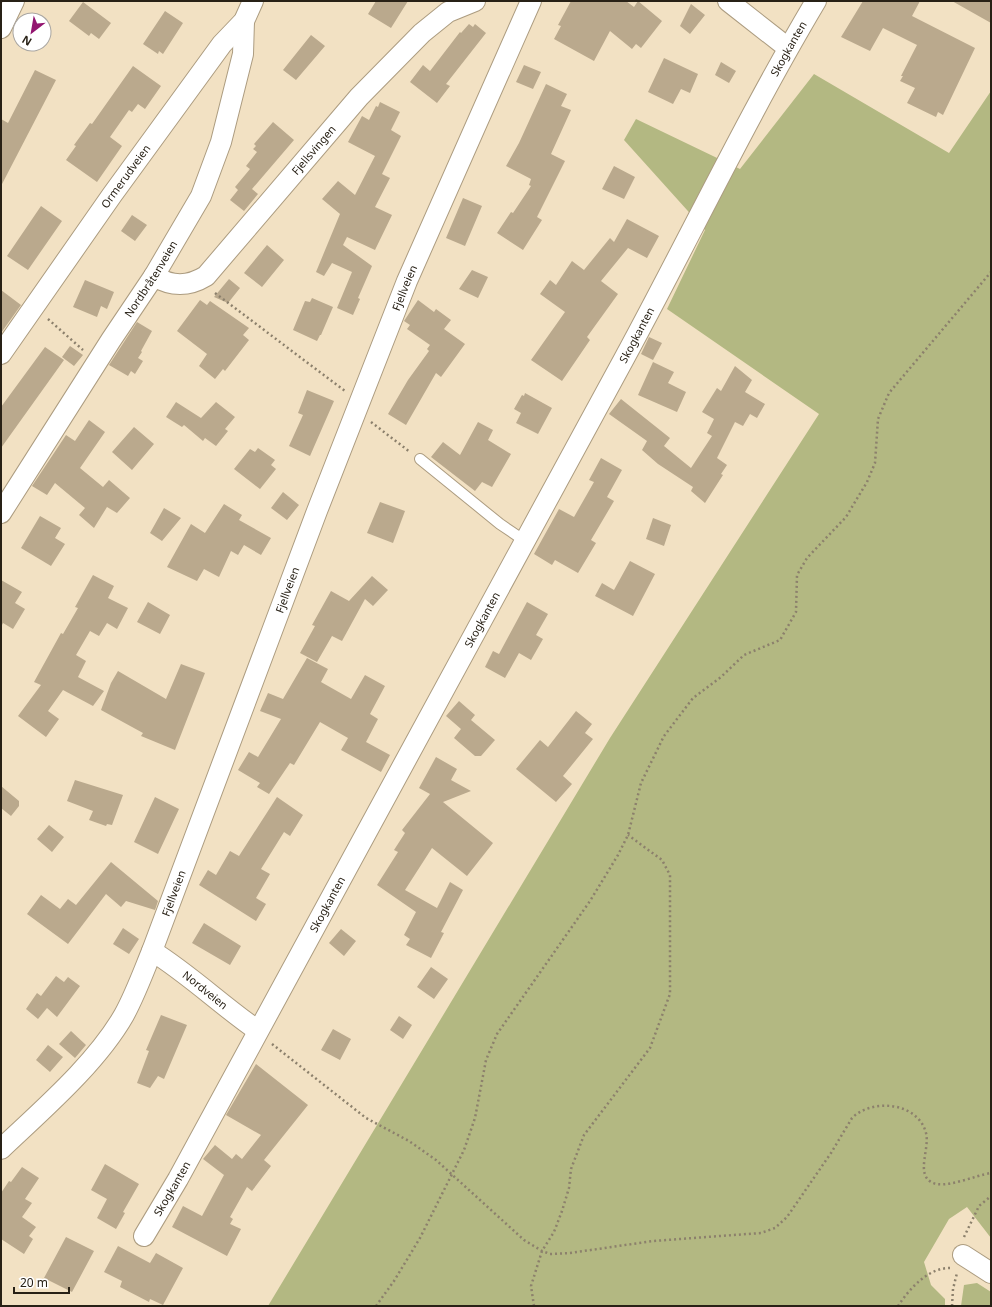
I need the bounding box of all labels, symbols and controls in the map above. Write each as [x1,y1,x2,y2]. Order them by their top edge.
north arrow [12,12,52,52]
street label: Skogkanten [766,18,810,79]
text: N [19,32,34,50]
street label: Fjellsvingen [288,122,339,178]
street label: Ormerudveien [97,141,153,211]
street label: Nordbråtenveien [121,238,180,320]
street label: Fjellveien [388,262,420,313]
street label: Skogkanten [615,304,657,365]
street label: Fjellveien [271,565,302,615]
street label: Skogkanten [460,589,503,650]
street label: Fjellveien [158,868,189,918]
street label: Skogkanten [306,874,348,935]
street label: Nordveien [180,967,231,1012]
street label: Skogkanten [150,1158,193,1219]
scale bar [14,1269,69,1295]
text: 20 m [20,1274,48,1291]

